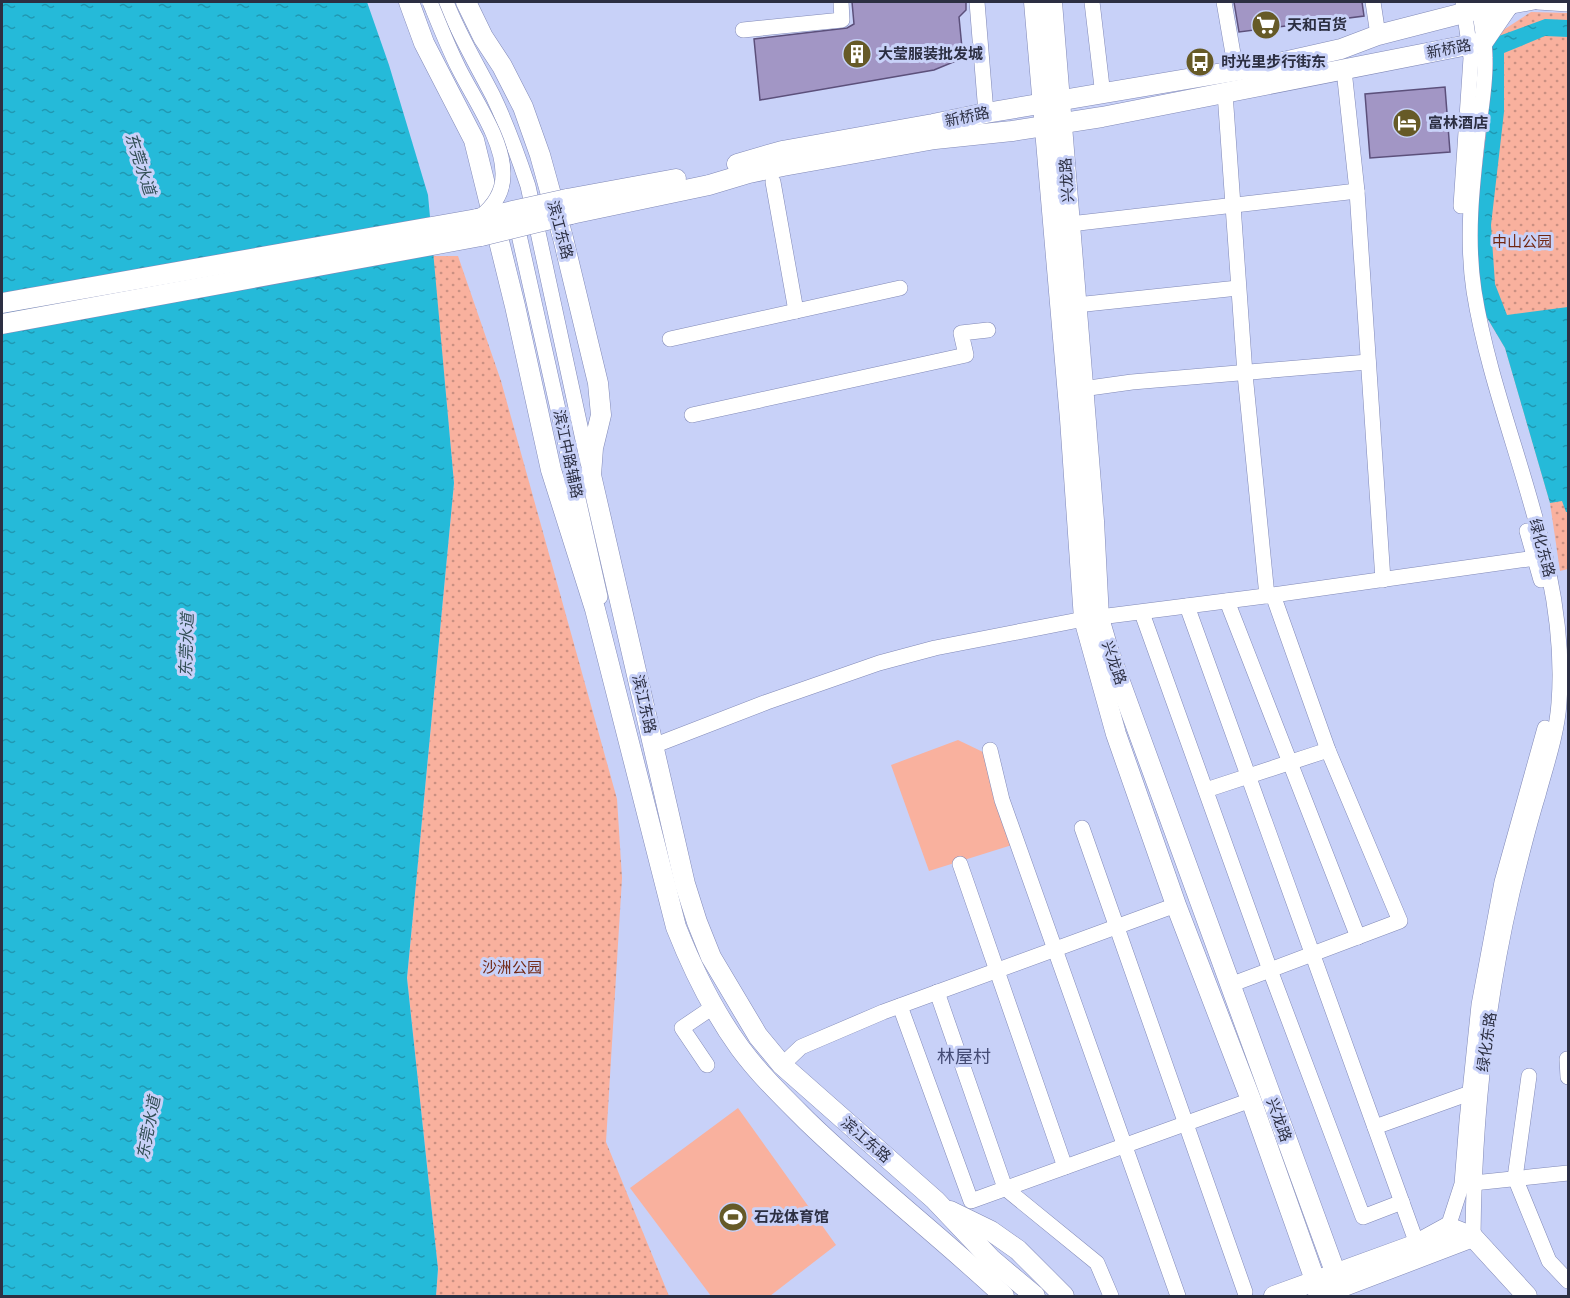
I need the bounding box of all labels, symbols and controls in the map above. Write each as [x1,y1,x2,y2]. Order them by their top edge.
supermarket icon: 天和百货 [1250,9,1282,41]
place label: 天和百货 [1287,16,1347,34]
street label: 新桥路 [1425,36,1473,62]
building icon: 大莹服装批发城 [841,38,873,70]
place label: 大莹服装批发城 [878,45,983,63]
bus stop icon: 时光里步行街东 [1184,46,1216,78]
place label: 时光里步行街东 [1221,53,1326,71]
street label: 新桥路 [943,104,991,130]
hotel icon: 富林酒店 [1391,107,1423,139]
place label: 富林酒店 [1428,114,1488,132]
water label: 东莞水道 [121,130,160,199]
street label: 兴龙路 [1056,157,1078,203]
street label: 滨江东路 [544,199,576,261]
park label: 中山公园 [1492,233,1552,251]
street label: 滨江中路辅路 [550,408,586,500]
street label: 绿化东路 [1526,517,1558,579]
water label: 东莞水道 [176,611,198,677]
street label: 兴龙路 [1098,639,1130,687]
street label: 滨江东路 [628,673,660,735]
park label: 沙洲公园 [482,959,542,977]
street label: 绿化东路 [1474,1011,1500,1073]
district label: 林屋村 [937,1046,991,1068]
water label: 东莞水道 [133,1093,165,1161]
street label: 兴龙路 [1263,1096,1295,1144]
street label: 滨江东路 [837,1114,895,1166]
sports icon: 石龙体育馆 [717,1201,749,1233]
place label: 石龙体育馆 [754,1208,829,1226]

